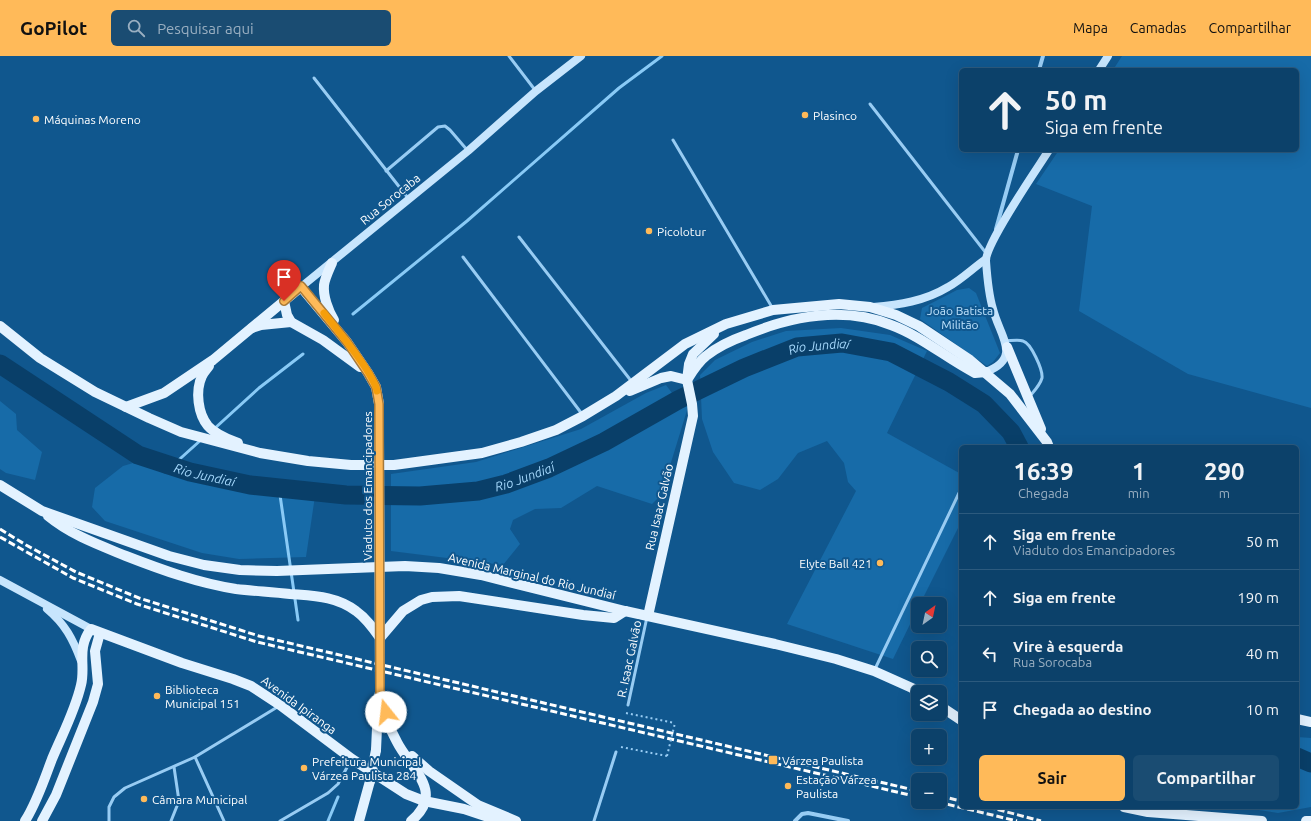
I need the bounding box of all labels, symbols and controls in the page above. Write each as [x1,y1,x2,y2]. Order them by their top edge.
search box [111,10,391,46]
text: GoPilot [20,17,87,39]
icon: search [125,17,147,39]
text: Pesquisar aqui [157,20,254,37]
text: Mapa [1073,20,1108,36]
text: Camadas [1130,20,1186,36]
text: Compartilhar [1208,20,1291,36]
icon: ahead [979,84,1031,136]
text: 50 m [1045,84,1107,115]
place label: Plasinco [813,109,857,122]
marker: Plasinco [800,110,810,120]
place label: Máquinas Moreno [44,113,141,126]
marker: Máquinas Moreno [31,114,41,124]
text: Siga em frente [1045,117,1163,137]
street label: Rua Sorocaba [358,171,422,227]
place label: Picolotur [657,225,706,238]
marker: Picolotur [644,226,654,236]
pin [267,260,301,301]
icon: arrive [273,266,295,288]
park label: João Batista Militão [927,304,993,331]
water label: Rio Jundiaí [786,336,853,357]
street label: Viaduto dos Emancipadores [361,411,374,561]
text: 16:39 [1013,458,1073,485]
text: 1 [1132,458,1145,485]
text: 290 [1204,458,1245,485]
water label: Rio Jundiaí [493,459,558,494]
water label: Rio Jundiaí [172,460,238,489]
street label: Rua Isaac Galvão [643,462,675,552]
text: Chegada [1018,486,1069,500]
text: min [1128,486,1150,500]
text: m [1219,486,1230,500]
text: Siga em frente [1013,526,1116,543]
icon: ahead [979,531,1001,553]
text: 50 m [1246,533,1279,550]
text: Viaduto dos Emancipadores [1013,543,1175,557]
street label: Avenida Marginal do Rio Jundiaí [447,550,618,602]
place label: Elyte Ball 421 [799,557,872,570]
marker: Elyte Ball 421 [875,558,885,568]
icon: ahead [979,587,1001,609]
text: Siga em frente [1013,589,1116,606]
text: 190 m [1237,589,1279,606]
north arrow [911,597,947,633]
map controls [911,597,947,809]
street label: R. Isaac Galvão [614,619,644,699]
text: Vire à esquerda [1013,638,1123,655]
button: search [911,641,947,677]
icon: left [979,643,1001,665]
text: 40 m [1246,645,1279,662]
text: Rua Sorocaba [1013,655,1092,669]
street label: Avenida Ipiranga [259,673,339,737]
place label: Biblioteca Municipal 151 [165,683,240,710]
button: layers [911,685,947,721]
marker: Biblioteca Municipal 151 [152,691,162,701]
position arrow [365,691,407,733]
icon: arrive [979,699,1001,721]
text: Chegada ao destino [1013,701,1152,718]
text: 10 m [1246,701,1279,718]
button: + [911,729,947,765]
marker: Várzea Paulista [767,754,779,766]
place label: Várzea Paulista [782,754,863,767]
place label: Prefeitura Municipal Várzea Paulista 284 [312,755,421,782]
button: Sair [979,755,1125,801]
button: Compartilhar [1133,755,1279,801]
marker: Prefeitura Municipal Várzea Paulista 284 [299,763,309,773]
place label: Estação Várzea Paulista [796,773,877,800]
button: − [911,773,947,809]
marker: Estação Várzea Paulista [783,781,793,791]
place label: Câmara Municipal [152,793,247,806]
marker: Câmara Municipal [139,794,149,804]

